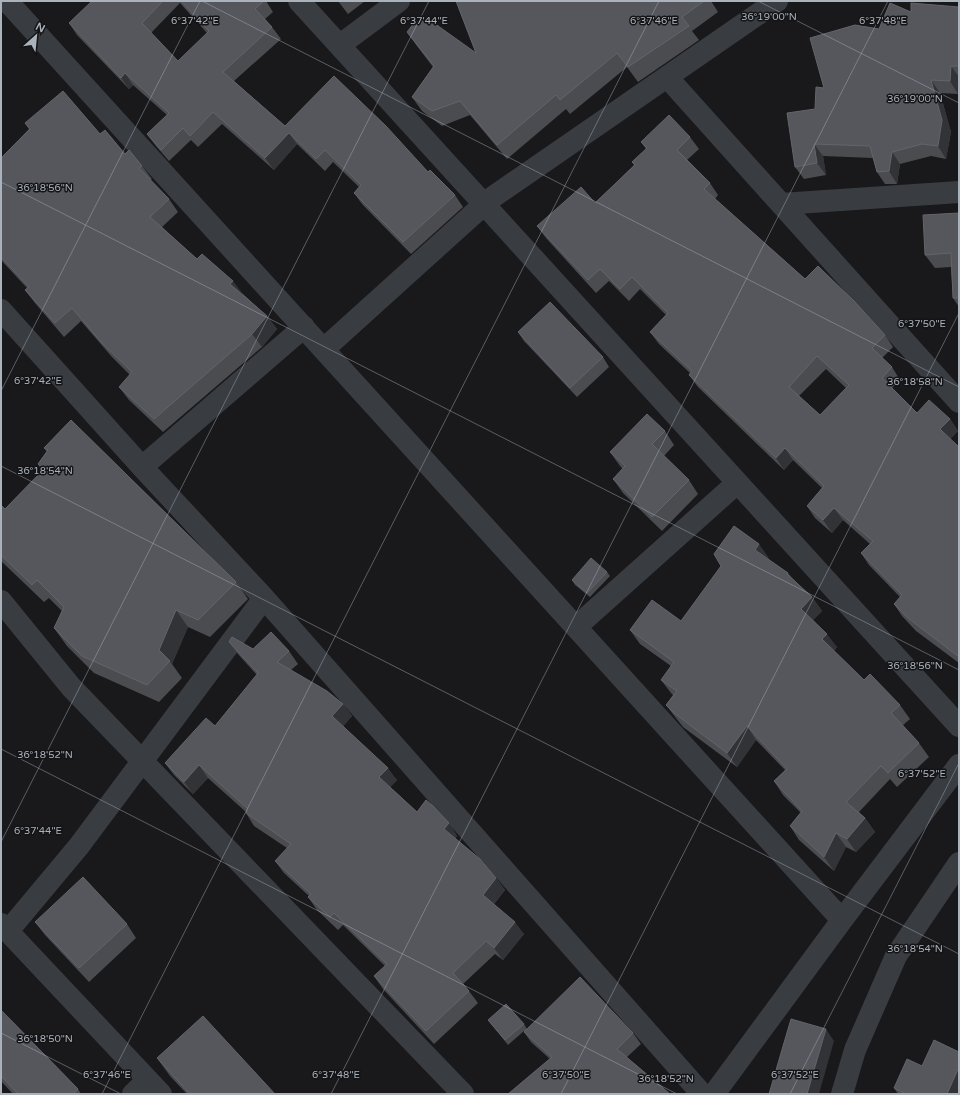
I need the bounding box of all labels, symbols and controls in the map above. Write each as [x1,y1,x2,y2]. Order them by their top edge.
text: 36°19'00"N [741,11,797,23]
text: 6°37'42"E [171,15,219,27]
text: 6°37'44"E [400,15,448,27]
text: 6°37'46"E [630,15,678,27]
text: 6°37'48"E [859,15,907,27]
north arrow [16,16,56,56]
text: N [33,20,47,35]
text: 36°19'00"N [887,93,943,105]
text: 36°18'56"N [17,182,73,194]
text: 6°37'50"E [898,318,946,330]
text: 6°37'42"E [14,375,62,387]
text: 36°18'58"N [887,376,943,388]
text: 36°18'54"N [17,465,73,477]
text: 36°18'56"N [887,660,943,672]
text: 36°18'52"N [17,749,73,761]
text: 6°37'52"E [898,768,946,780]
text: 6°37'44"E [14,825,62,837]
text: 36°18'54"N [887,943,943,955]
text: 36°18'50"N [17,1033,73,1045]
text: 6°37'46"E [83,1069,131,1081]
text: 6°37'48"E [312,1069,360,1081]
text: 6°37'50"E [542,1069,590,1081]
text: 6°37'52"E [771,1069,819,1081]
text: 36°18'52"N [638,1073,694,1085]

